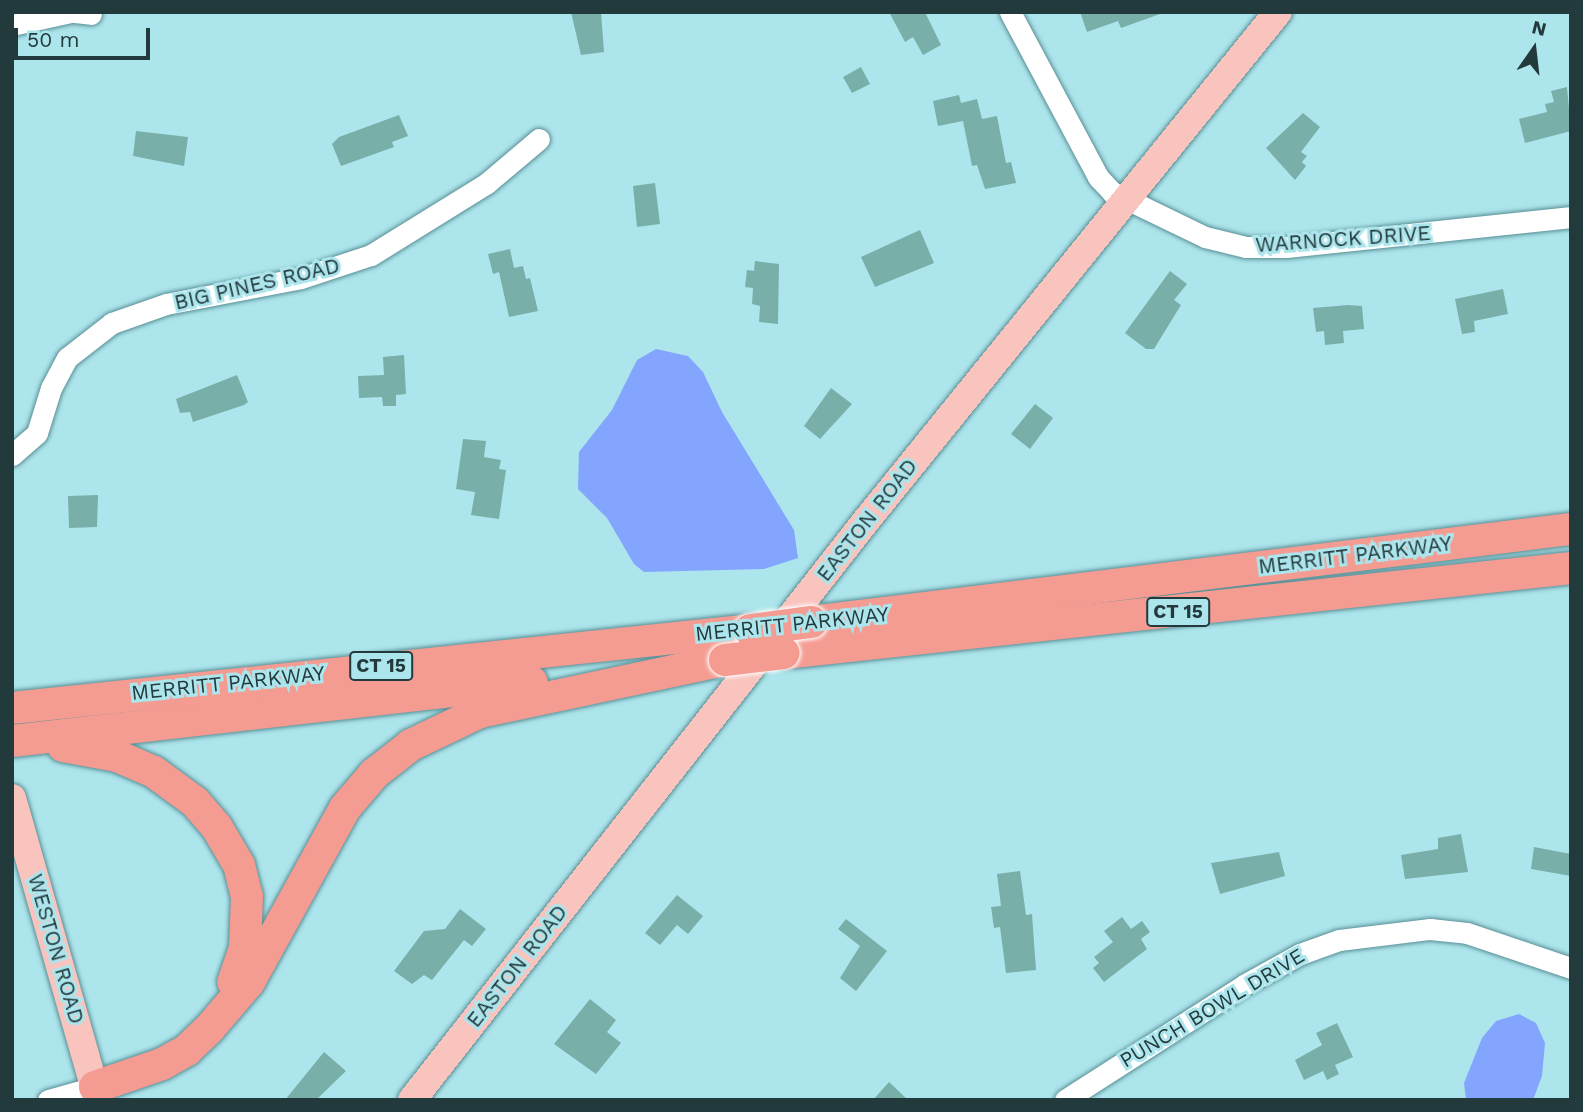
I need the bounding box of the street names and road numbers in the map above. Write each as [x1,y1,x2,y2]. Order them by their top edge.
street label: WARNOCK DRIVE [1254,220,1432,258]
street label: BIG PINES ROAD [172,253,342,315]
street label: EASTON ROAD [811,454,923,586]
street label: MERRITT PARKWAY [1257,531,1453,579]
road number: CT 15 [1145,596,1211,628]
street label: MERRITT PARKWAY [694,601,890,647]
road number: CT 15 [348,650,414,681]
street label: MERRITT PARKWAY [130,660,326,706]
street label: WESTON ROAD [23,871,89,1027]
street label: EASTON ROAD [461,900,573,1032]
street label: PUNCH BOWL DRIVE [1115,943,1309,1073]

